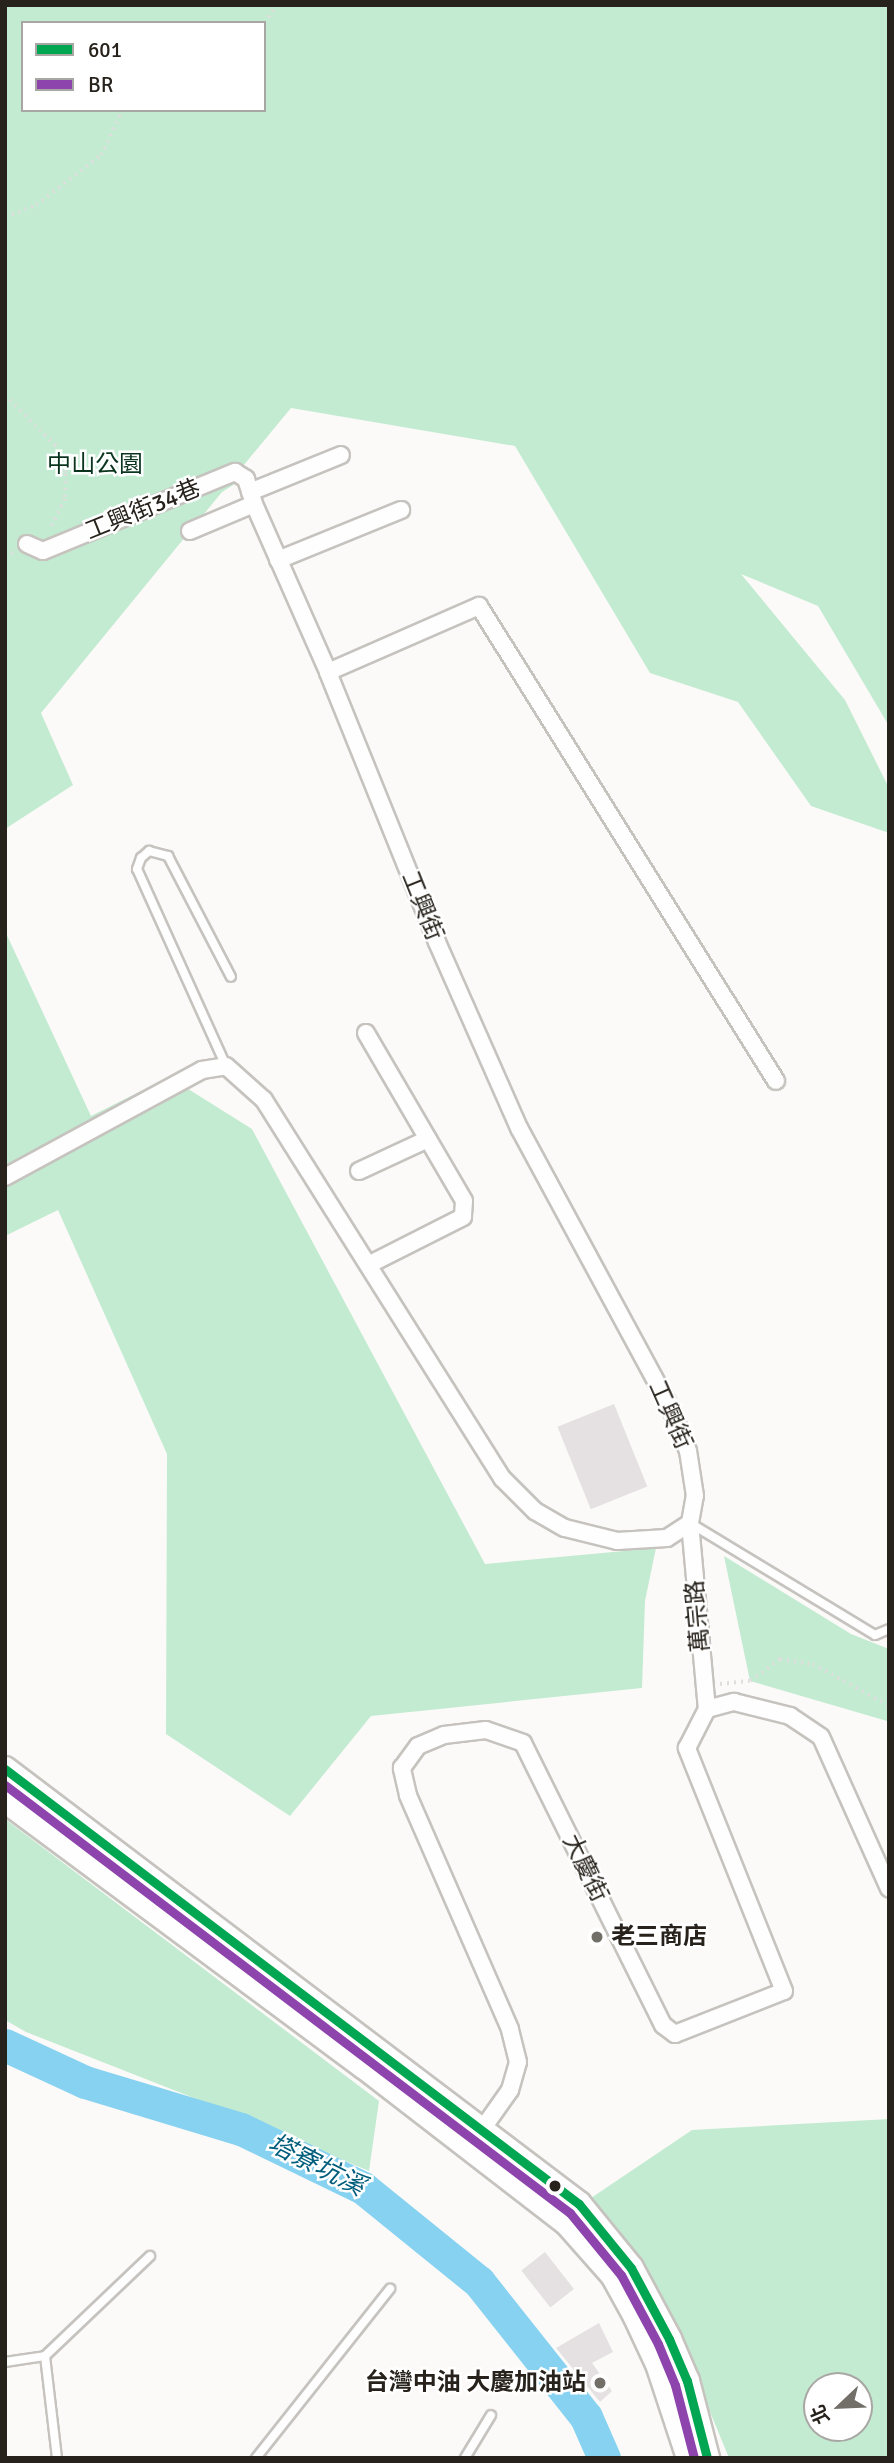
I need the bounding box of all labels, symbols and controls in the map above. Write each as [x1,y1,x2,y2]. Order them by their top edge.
legend [21,21,266,112]
text: 601 [88,37,122,63]
text: BR [88,72,113,98]
park label: 中山公園 [47,451,143,479]
street label: 工興街34巷 [81,474,205,546]
street label: 工興街 [395,867,449,945]
street label: 工興街 [642,1376,698,1454]
street label: 萬宗路 [681,1579,715,1653]
street label: 大慶街 [556,1829,614,1907]
place label: 老三商店 [611,1923,707,1951]
marker: 老三商店 [589,1929,605,1945]
water label: 塔寮坑溪 [263,2128,369,2204]
unlabelled marker [548,2179,562,2193]
place label: 台灣中油 大慶加油站 [365,2369,586,2397]
north arrow [803,2372,873,2442]
marker: 台灣中油 大慶加油站 [592,2375,608,2391]
text: 北 [806,2401,835,2428]

